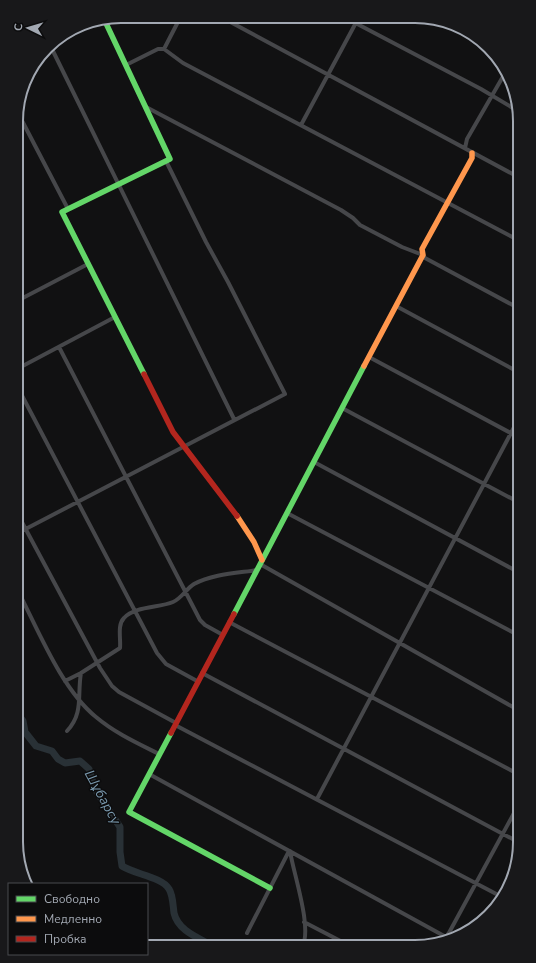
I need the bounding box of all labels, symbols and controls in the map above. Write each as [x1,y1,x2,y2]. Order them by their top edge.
north arrow [8,8,48,48]
text: С [11,22,26,32]
water label: Шұбарсу [80,767,126,829]
legend [8,883,148,955]
text: Свободно [44,891,100,907]
text: Медленно [44,911,102,927]
text: Пробка [44,931,87,947]

